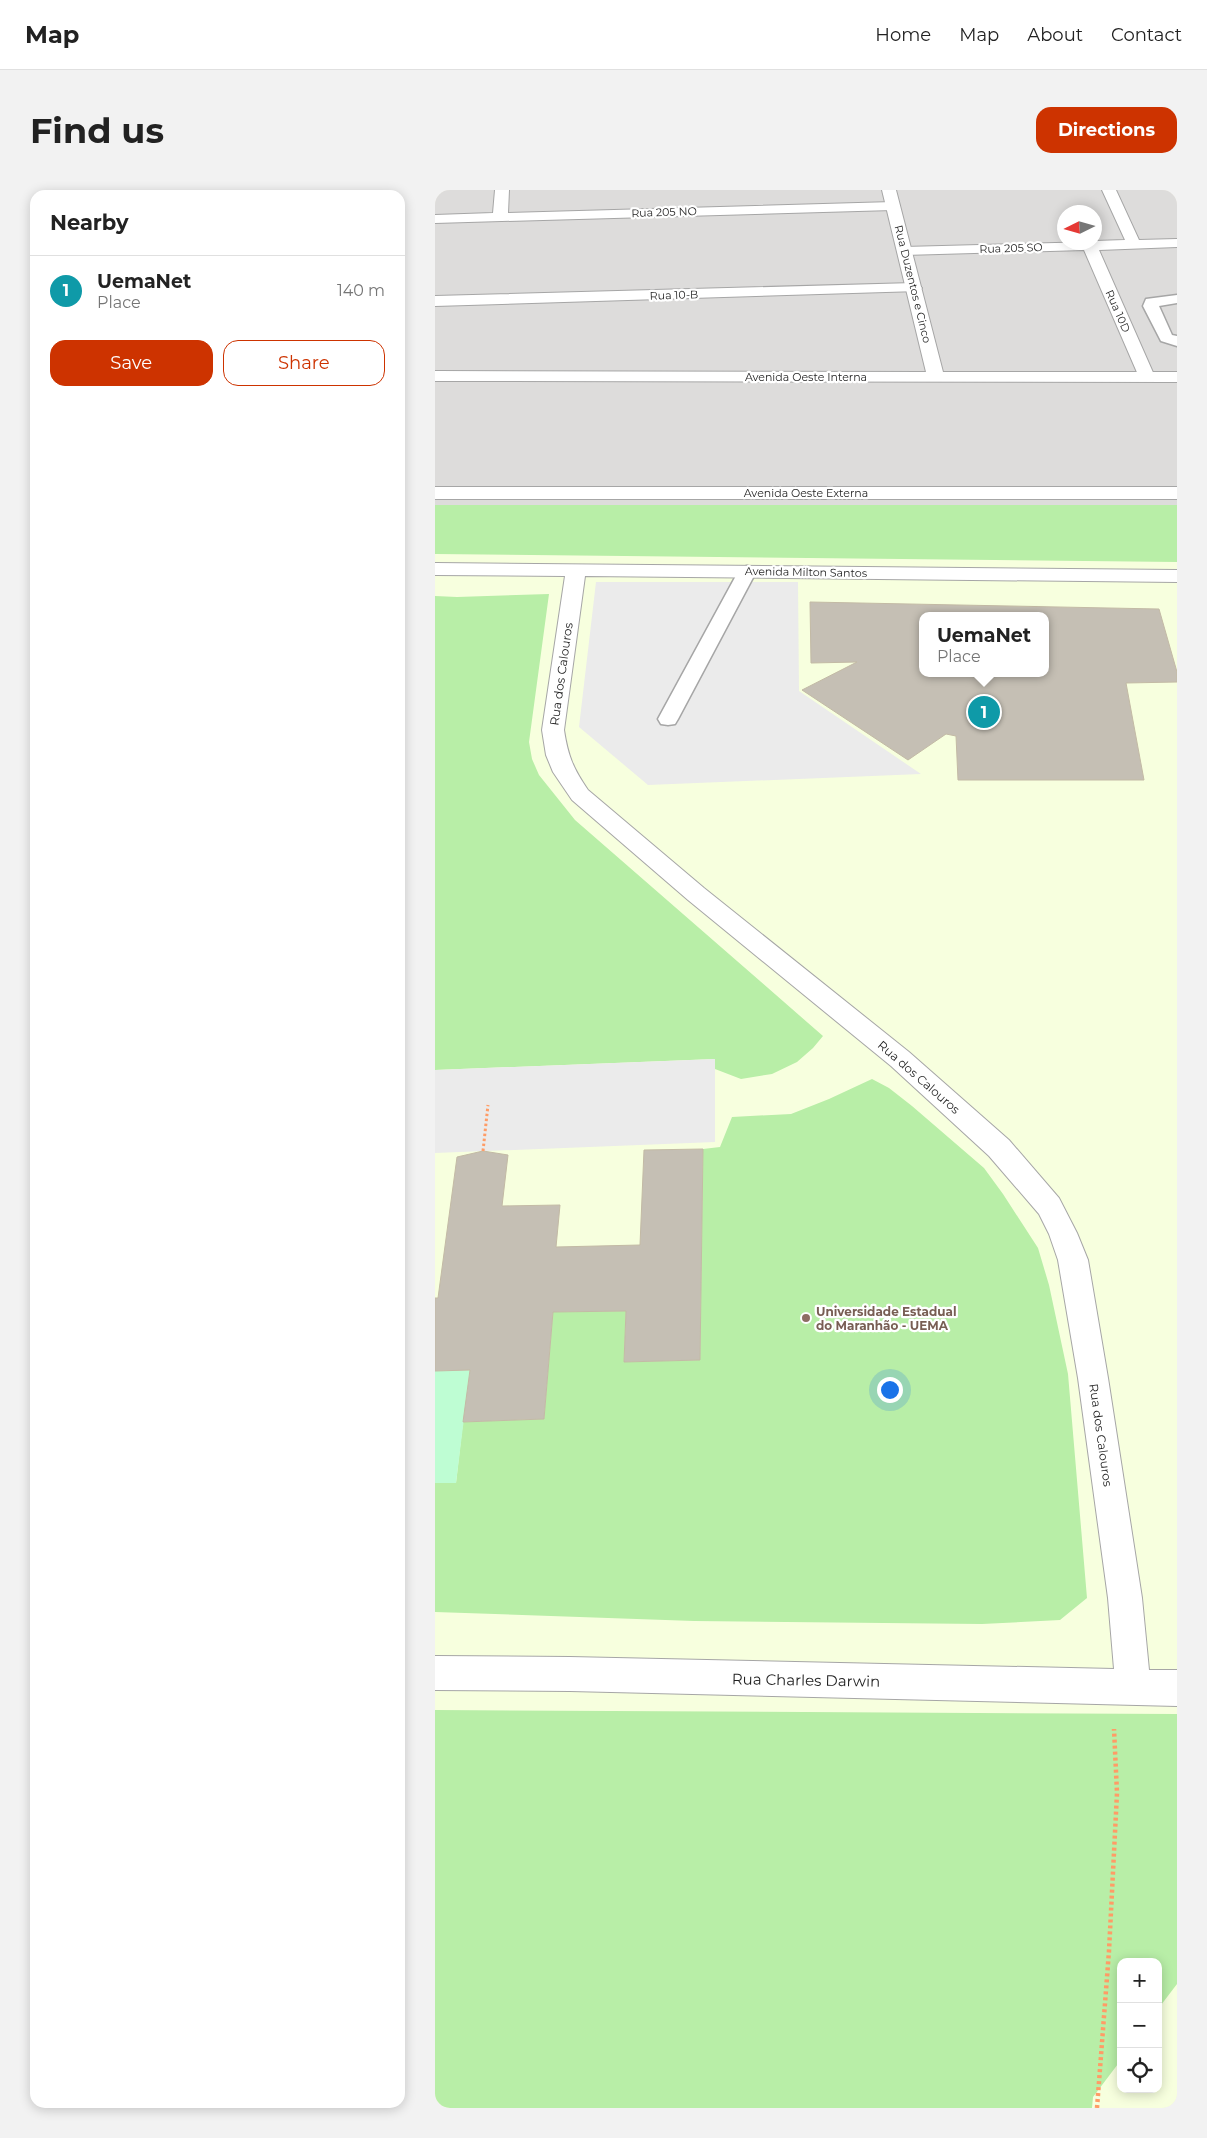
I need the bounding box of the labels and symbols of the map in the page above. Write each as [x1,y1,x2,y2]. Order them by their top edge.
street label: Rua 205 NO [631,204,697,220]
north arrow [1057,205,1102,250]
street label: Rua Duzentos e Cinco [892,224,934,344]
street label: Rua 205 SO [979,240,1043,256]
street label: Rua 10-B [649,287,699,303]
street label: Rua 10D [1102,288,1134,334]
street label: Avenida Oeste Interna [745,370,867,384]
street label: Avenida Oeste Externa [744,486,868,500]
street label: Avenida Milton Santos [745,564,868,580]
street label: Rua dos Calouros [546,621,576,727]
pin: 1 [968,693,1000,731]
street label: Rua dos Calouros [875,1037,963,1117]
place label: Universidade Estadual do Maranhão - UEMA [816,1304,957,1333]
marker: Universidade Estadual do Maranhão - UEMA [800,1312,812,1324]
your location [877,1377,903,1403]
street label: Rua dos Calouros [1086,1382,1116,1488]
street label: Rua Charles Darwin [732,1669,880,1691]

